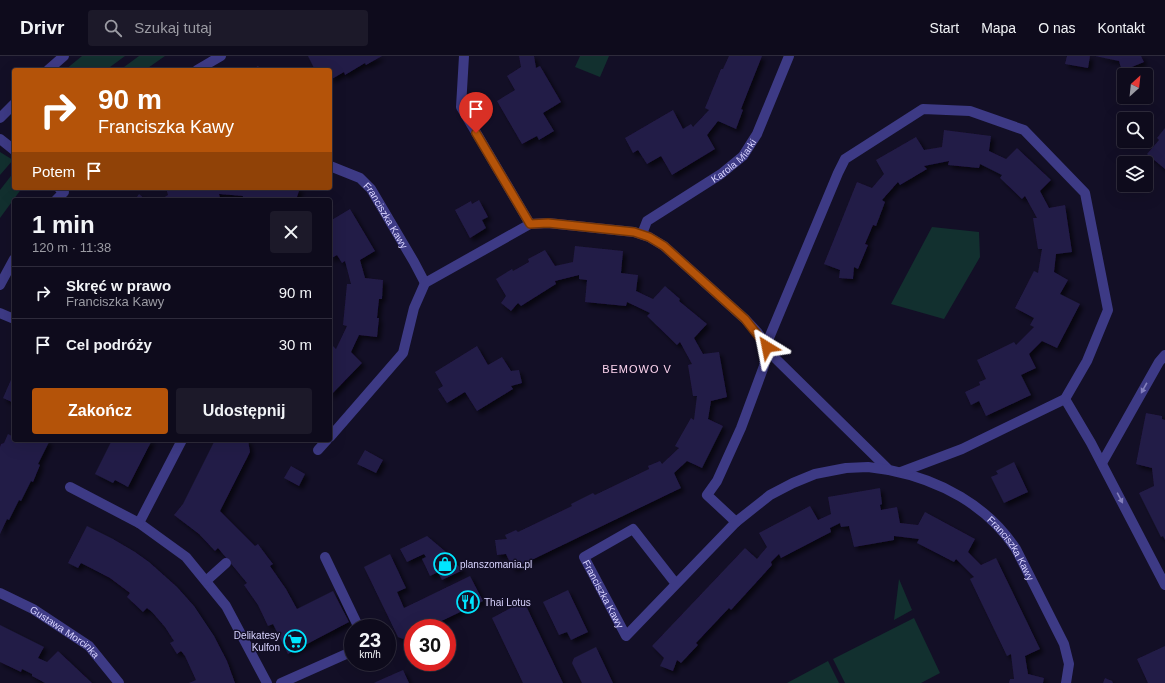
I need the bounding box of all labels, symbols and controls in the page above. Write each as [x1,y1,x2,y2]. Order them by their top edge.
search box [88,10,368,46]
text: Drivr [20,17,64,38]
icon: search [102,17,124,39]
text: Szukaj tutaj [134,19,212,36]
text: Start [930,20,959,36]
text: Mapa [981,20,1016,36]
text: O nas [1038,20,1076,36]
text: Kontakt [1098,20,1145,36]
north arrow [1117,68,1153,104]
map controls [1117,68,1153,192]
icon: right [32,84,84,136]
text: 90 m [98,84,162,115]
pin [459,92,493,133]
icon: arrive [465,98,487,120]
button: search [1117,112,1153,148]
text: Franciszka Kawy [98,117,234,137]
street label: Karola Miarki [709,137,758,184]
button: layers [1117,156,1153,192]
icon: arrive [83,160,105,182]
text: Potem [32,163,75,180]
street label: Franciszka Kawy [362,180,410,250]
text: 1 min [32,211,95,238]
button: close [270,211,312,253]
text: 120 m · 11:38 [32,240,111,255]
text: Skręć w prawo [66,277,171,294]
icon: right [32,282,54,304]
text: 90 m [279,284,312,301]
text: Franciszka Kawy [66,294,164,309]
position arrow [746,326,788,368]
icon: arrive [32,334,54,356]
text: Cel podróży [66,336,152,353]
text: 30 m [279,336,312,353]
district label: BEMOWO V [602,363,672,375]
one-way arrow [1141,382,1148,394]
button: Zakończ [32,388,168,434]
button: Udostępnij [176,388,312,434]
one-way arrow [1116,492,1123,504]
street label: Franciszka Kawy [985,514,1036,582]
shop icon: planszomania.pl [432,551,458,577]
street label: Franciszka Kawy [581,558,626,630]
place label: planszomania.pl [460,559,532,570]
restaurant icon: Thai Lotus [455,589,481,615]
place label: Thai Lotus [484,597,531,608]
street label: Gustawa Morcinka [28,603,102,660]
speed limit sign: 30 [404,619,456,671]
supermarket icon: Delikatesy Kulfon [282,628,308,654]
text: 23 [359,629,381,651]
place label: Delikatesy Kulfon [234,630,280,653]
text: km/h [359,649,381,660]

